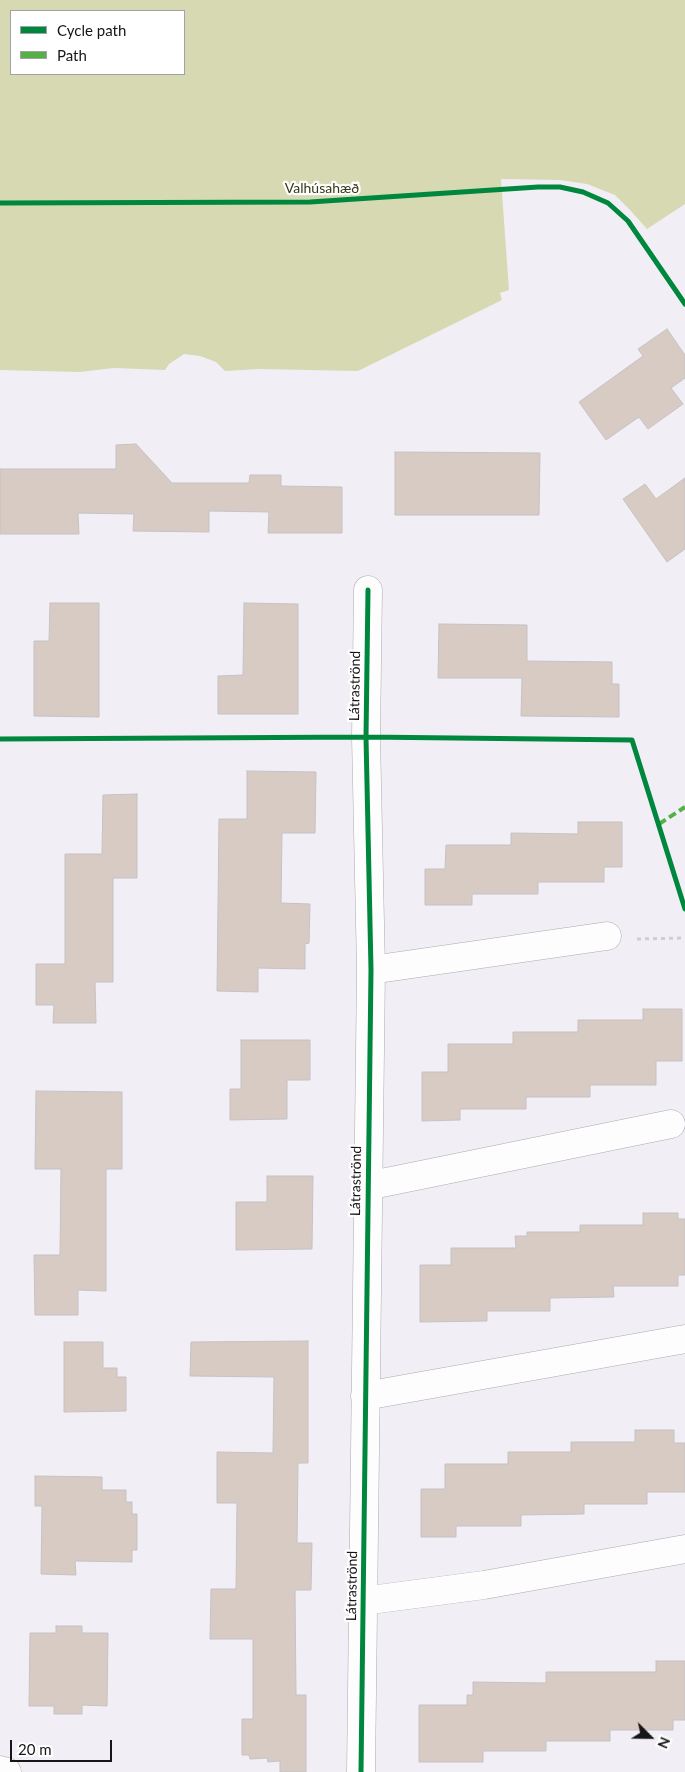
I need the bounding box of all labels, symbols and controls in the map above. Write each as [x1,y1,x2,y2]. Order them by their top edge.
legend [10,10,185,75]
text: Cycle path [57,21,126,39]
text: Path [57,46,87,64]
park label: Valhúsahæð [285,180,359,196]
street label: Látraströnd [346,651,364,721]
street label: Látraströnd [347,1146,365,1216]
street label: Látraströnd [343,1551,361,1621]
north arrow [625,1712,675,1762]
scale bar [12,1730,115,1762]
text: N [654,1735,674,1751]
text: 20 m [18,1740,52,1758]

